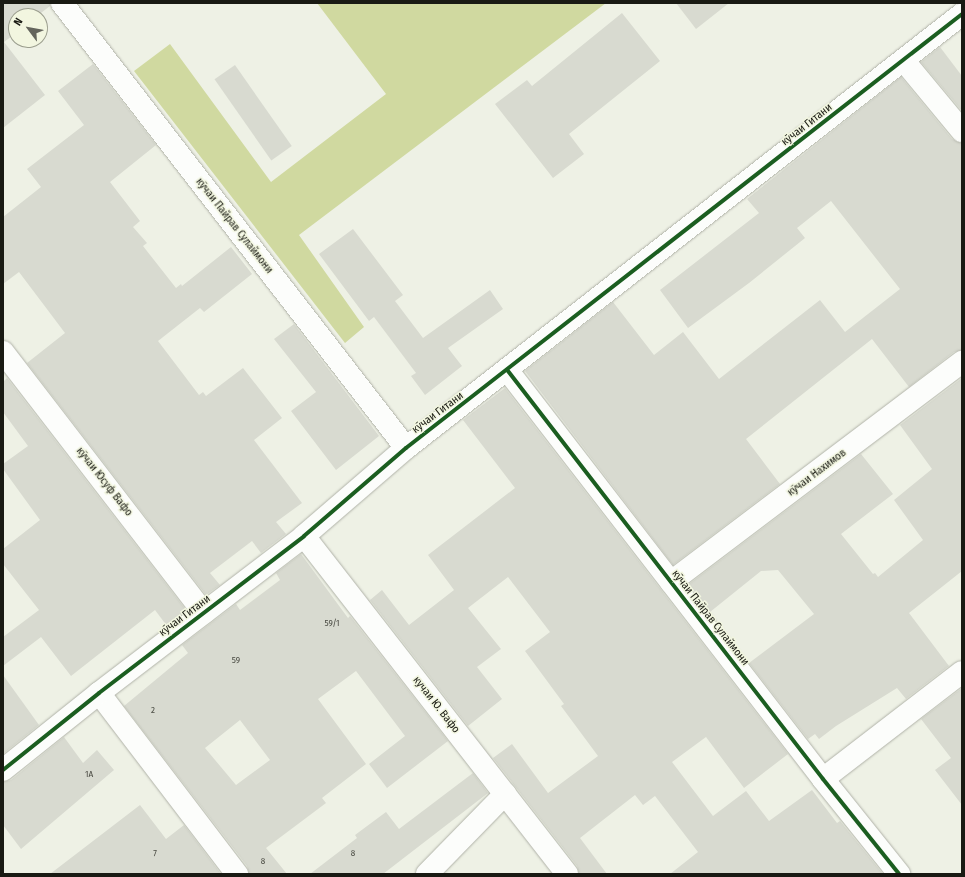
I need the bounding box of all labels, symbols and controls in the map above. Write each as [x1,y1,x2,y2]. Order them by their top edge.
north arrow [8,8,48,48]
text: N [11,16,26,28]
street label: кӯчаи Гитани [779,101,835,149]
street label: кӯчаи Пайрав Сулаймони [193,176,275,276]
street label: кӯчаи Гитани [410,389,466,437]
street label: кӯчаи Юсуф Вафо [73,445,135,519]
street label: кӯчаи Нахимов [785,447,849,499]
street label: кӯчаи Пайрав Сулаймони [669,568,751,668]
street label: кӯчаи Гитани [157,592,213,640]
house number: 59/1 [324,618,340,628]
house number: 59 [232,655,240,665]
street label: кучаи Ю. Вафо [410,674,462,736]
house number: 2 [151,705,155,715]
house number: 1А [85,769,93,779]
house number: 7 [153,848,157,858]
house number: 8 [351,848,355,858]
house number: 8 [261,856,265,866]

